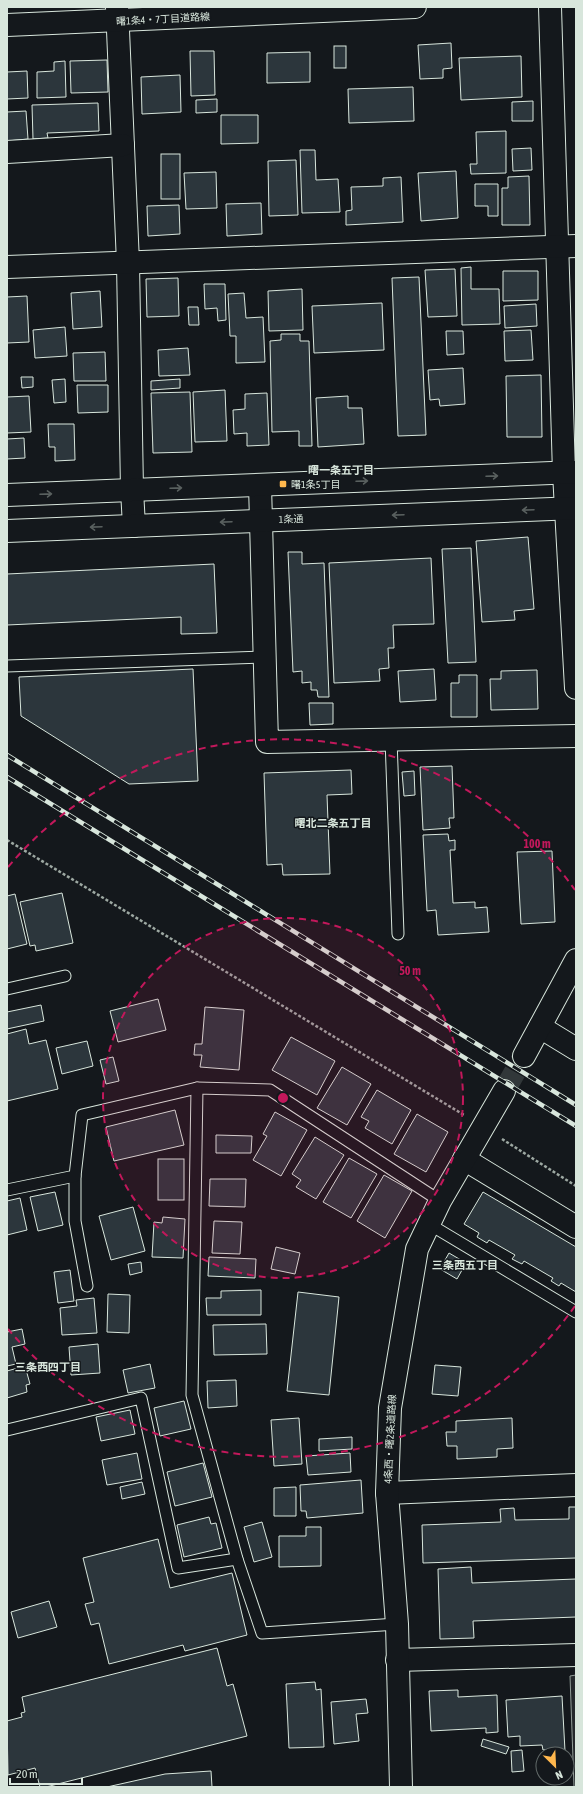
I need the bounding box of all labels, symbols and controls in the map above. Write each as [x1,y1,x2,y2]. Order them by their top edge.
street label: 曙1条4・7丁目道路線 [116,11,210,27]
district label: 曙一条五丁目 [308,464,374,476]
one-way arrow [485,472,498,479]
one-way arrow [355,477,368,485]
marker: 曙1条5丁目 [278,479,288,489]
place label: 曙1条5丁目 [291,479,340,490]
one-way arrow [169,485,182,492]
one-way arrow [39,490,52,497]
one-way arrow [522,506,535,513]
one-way arrow [392,511,405,519]
street label: 1条通 [278,513,304,525]
one-way arrow [220,518,233,526]
one-way arrow [90,524,103,531]
district label: 曙北二条五丁目 [295,817,372,829]
text: 100 m [523,837,551,851]
text: 50 m [399,964,421,978]
centre of rings [276,1091,290,1105]
district label: 三条西五丁目 [432,1259,498,1271]
district label: 三条西四丁目 [15,1361,81,1373]
street label: 4条西・曙2条道路線 [382,1394,398,1484]
north arrow [535,1746,575,1786]
scale bar [10,1760,82,1786]
text: 20 m [16,1767,38,1781]
text: N [554,1768,564,1782]

